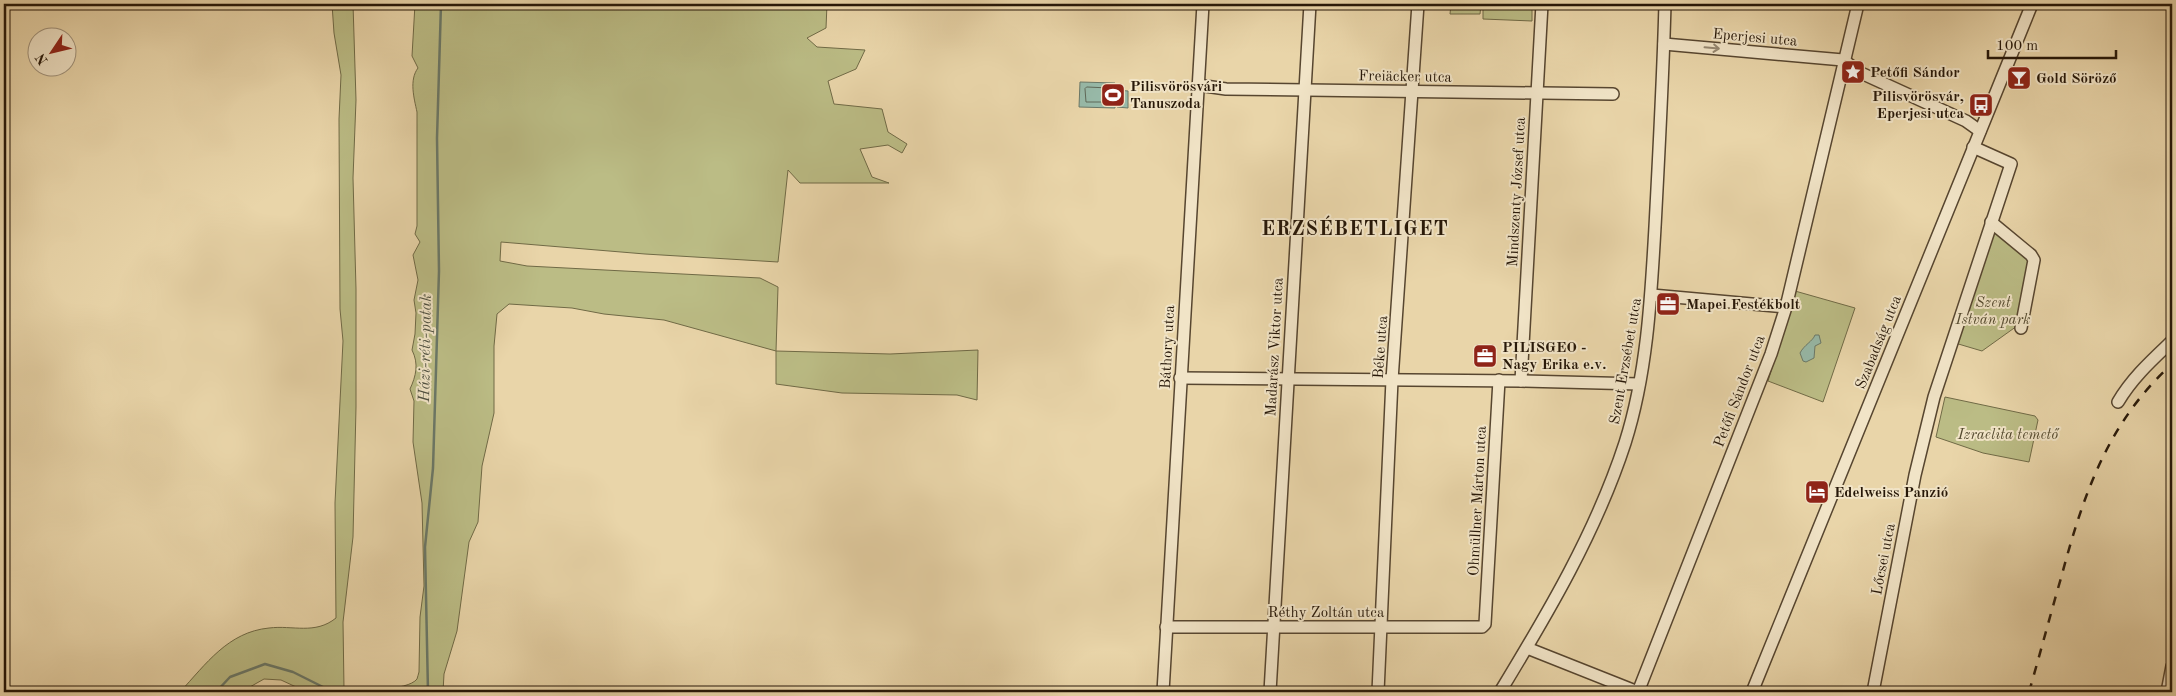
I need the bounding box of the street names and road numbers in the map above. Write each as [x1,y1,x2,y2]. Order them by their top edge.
street label: Eperjesi utca [1712,27,1798,50]
street label: Freiäcker utca [1358,69,1452,86]
street label: Mindszenty József utca [1506,116,1529,267]
street label: Madarász Viktor utca [1264,277,1287,417]
street label: Szabadság utca [1854,293,1905,392]
street label: Szent Erzsébet utca [1608,296,1645,426]
street label: Báthory utca [1159,304,1178,389]
street label: Béke utca [1372,314,1391,379]
street label: Petőfi Sándor utca [1712,333,1769,450]
street label: Ohmüllner Márton utca [1467,425,1490,577]
street label: Lőcsei utca [1870,521,1899,597]
street label: Réthy Zoltán utca [1268,606,1385,621]

